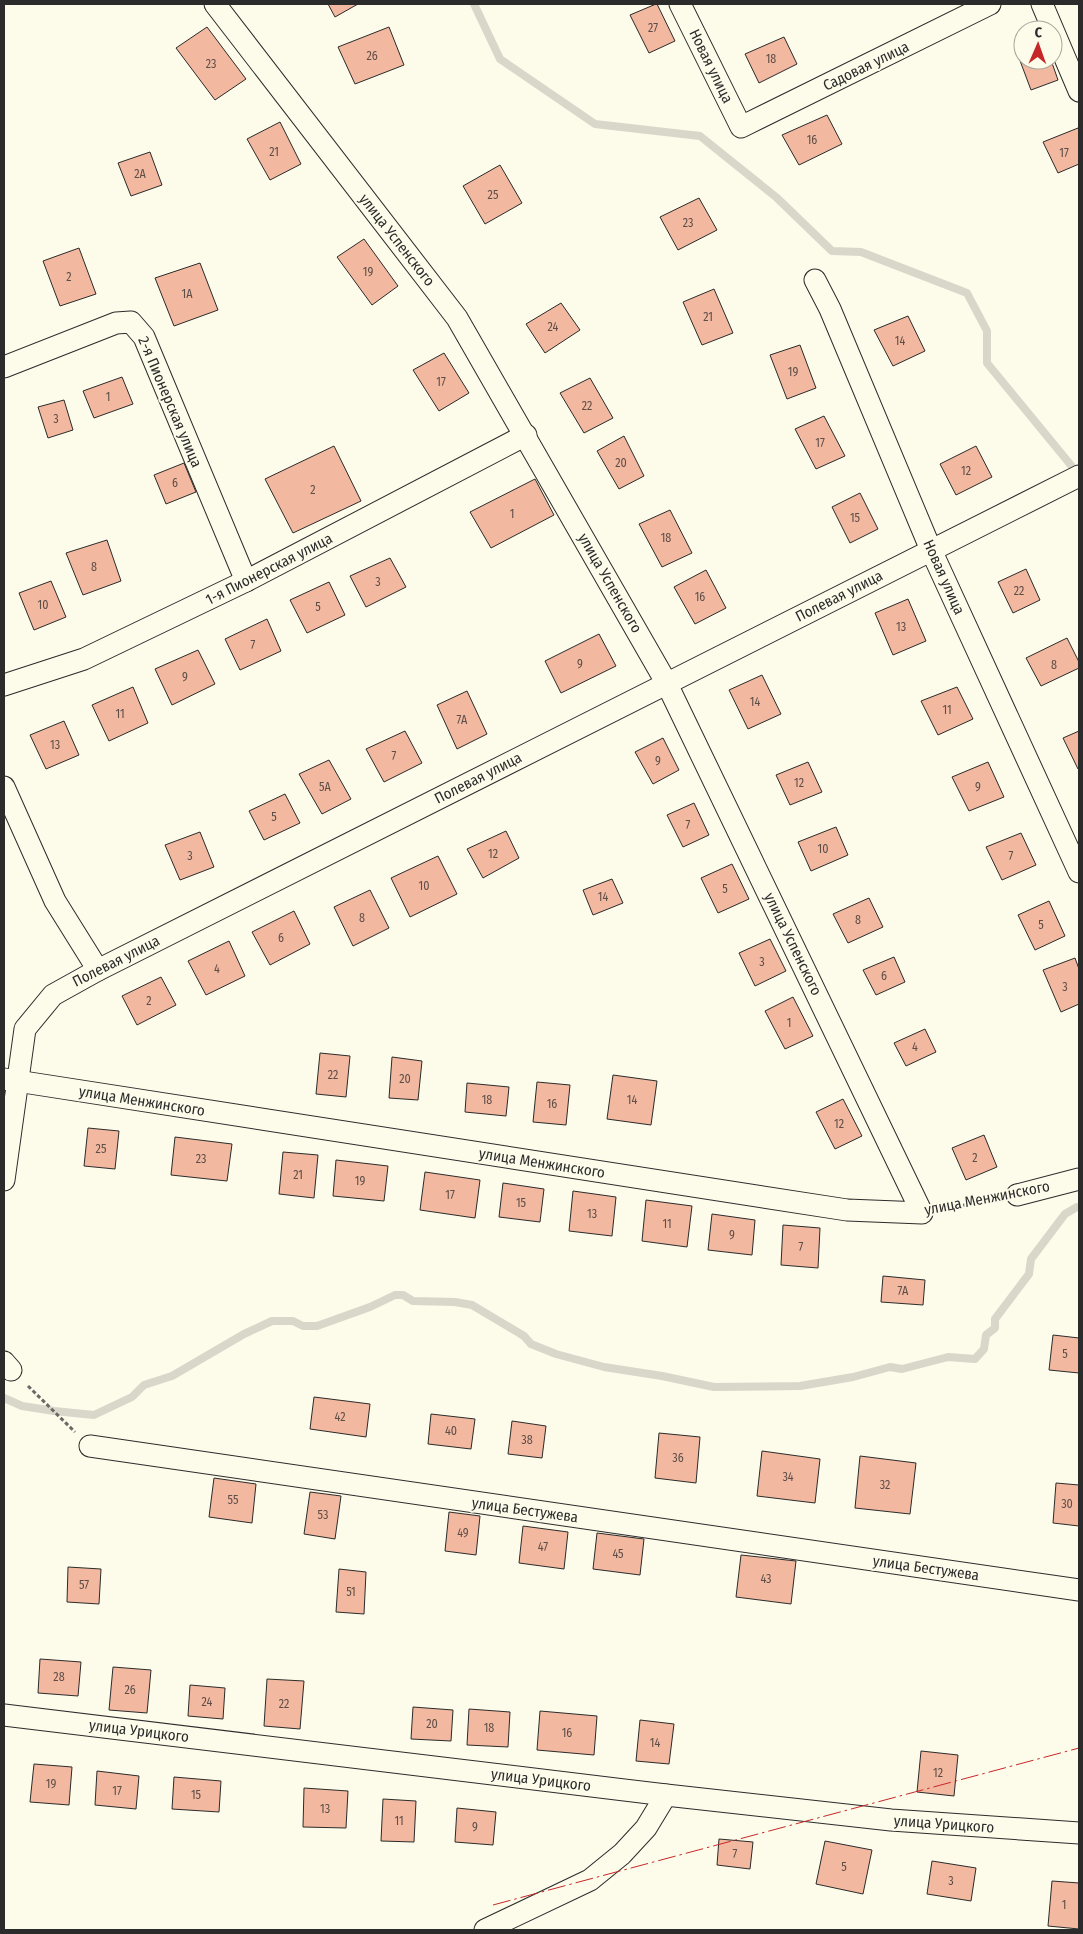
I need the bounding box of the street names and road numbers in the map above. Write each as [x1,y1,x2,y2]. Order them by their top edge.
street label: Новая улица [685,26,737,106]
street label: Садовая улица [820,37,912,95]
street label: улица Успенского [355,190,439,290]
street label: 2-я Пионерская улица [134,334,206,470]
street label: 1-я Пионерская улица [203,529,335,609]
street label: улица Успенского [574,530,646,636]
street label: Новая улица [919,537,969,617]
street label: Полевая улица [793,566,885,626]
street label: Полевая улица [432,748,524,808]
street label: улица Успенского [760,890,826,998]
street label: Полевая улица [70,931,162,991]
street label: улица Менжинского [78,1082,206,1120]
street label: улица Менжинского [478,1144,606,1182]
street label: улица Менжинского [923,1177,1051,1219]
street label: улица Бестужева [471,1494,579,1526]
street label: улица Бестужева [872,1552,980,1584]
street label: улица Урицкого [88,1716,190,1746]
street label: улица Урицкого [490,1765,592,1795]
street label: улица Урицкого [893,1812,995,1836]

